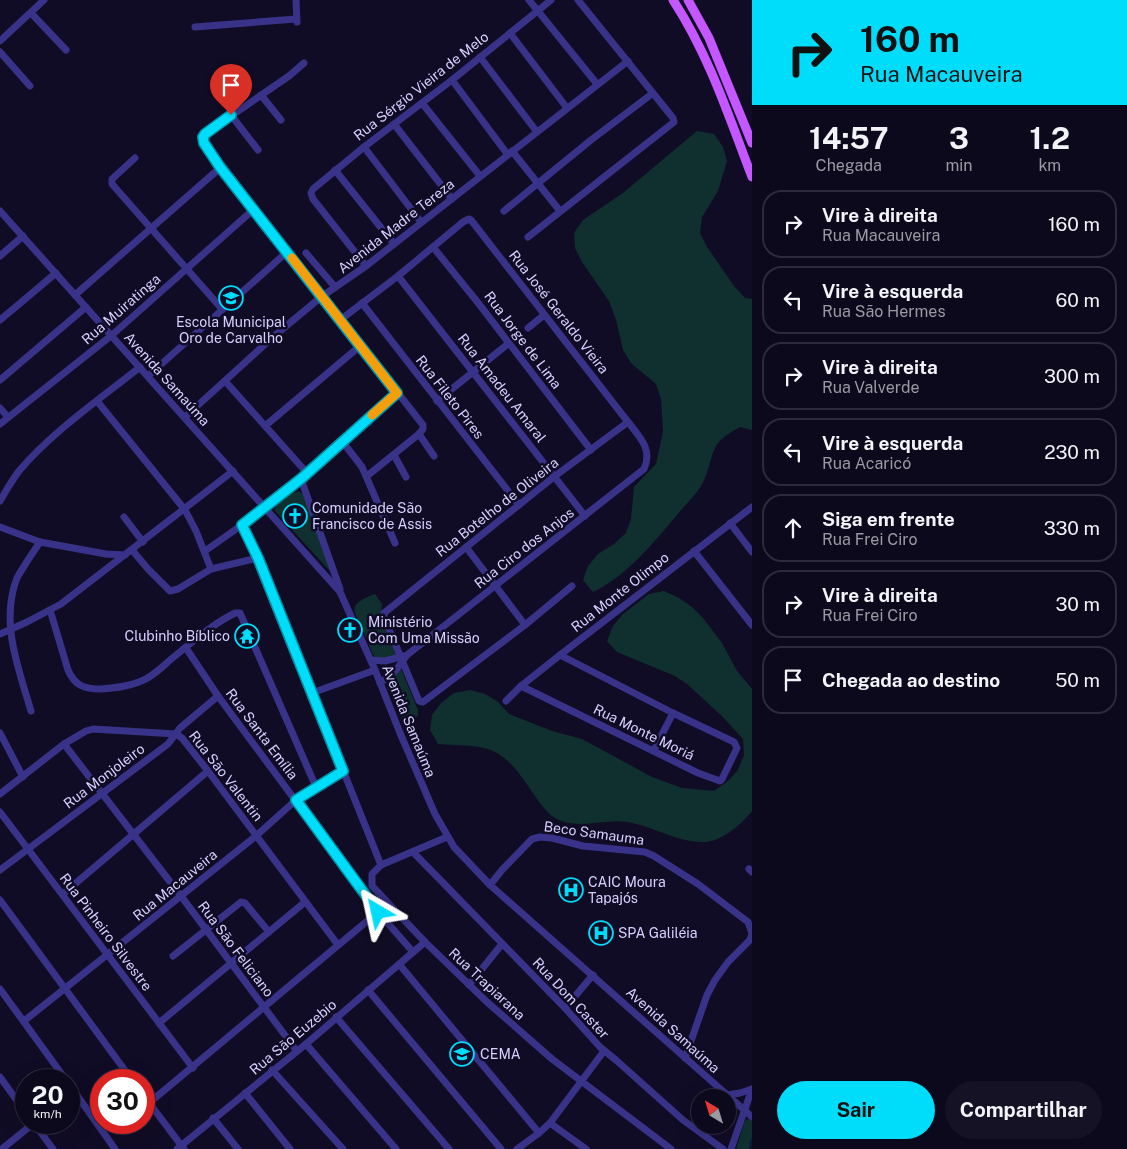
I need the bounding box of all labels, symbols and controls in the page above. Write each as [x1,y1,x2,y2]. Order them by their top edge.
text: 160 m [860,19,960,60]
icon: right [777,20,842,85]
street label: Rua Sérgio Vieira de Melo [350,28,492,144]
text: Rua Macauveira [860,61,1023,87]
pin [210,64,252,115]
icon: arrive [217,71,245,99]
text: 14:57 [809,120,889,156]
text: 3 [949,120,969,156]
text: 1.2 [1030,120,1070,156]
text: Chegada [816,156,882,175]
text: min [945,156,973,175]
text: km [1038,156,1061,175]
street label: Avenida Madre Tereza [335,176,457,276]
text: Vire à direita [822,204,938,226]
icon: right [779,210,807,238]
text: 160 m [1048,213,1100,235]
text: Rua Macauveira [822,226,940,245]
street label: Rua José Geraldo Vieira [506,247,612,377]
street label: Rua Muiratinga [78,271,164,347]
text: Vire à esquerda [822,280,963,302]
school or university icon: Escola Municipal Oro de Carvalho [218,285,244,311]
icon: left [779,286,807,314]
street label: Rua Jorge de Lima [481,288,565,392]
text: 60 m [1056,289,1100,311]
text: Rua São Hermes [822,302,945,321]
place label: Escola Municipal Oro de Carvalho [176,314,286,346]
street label: Avenida Samaúma [121,329,213,429]
street label: Rua Amadeu Amaral [455,331,549,445]
street label: Rua Fileto Pires [413,352,487,442]
text: Vire à direita [822,356,938,378]
icon: right [779,362,807,390]
text: 300 m [1044,365,1100,387]
text: Rua Valverde [822,378,920,397]
text: Vire à esquerda [822,432,963,454]
icon: left [779,438,807,466]
text: 230 m [1044,441,1100,463]
street label: Rua Botelho de Oliveira [433,454,561,560]
text: Rua Acaricó [822,454,911,473]
place label: Comunidade São Francisco de Assis [312,500,432,532]
church icon: Comunidade São Francisco de Assis [282,503,308,529]
street label: Rua Ciro dos Anjos [471,504,577,592]
text: Siga em frente [822,508,955,530]
icon: ahead [779,514,807,542]
text: 330 m [1044,517,1100,539]
text: Rua Frei Ciro [822,530,918,549]
street label: Rua Monte Olimpo [568,549,672,635]
text: Vire à direita [822,584,938,606]
icon: right [779,590,807,618]
text: 30 m [1055,593,1100,615]
text: Rua Frei Ciro [822,606,918,625]
place label: Ministério Com Uma Missão [368,614,480,646]
church icon: Ministério Com Uma Missão [337,617,363,643]
temple icon: Clubinho Bíblico [234,623,260,649]
place label: Clubinho Bíblico [125,628,230,644]
street label: Avenida Samaúma [379,662,439,780]
icon: arrive [779,666,807,694]
text: Chegada ao destino [822,669,1000,691]
text: 50 m [1055,669,1100,691]
street label: Rua Santa Emília [223,685,301,783]
street label: Rua Monte Moriá [591,701,697,763]
street label: Rua São Valentin [186,728,266,824]
street label: Rua Monjoleiro [60,740,148,812]
street label: Beco Samauma [543,818,645,848]
street label: Rua Macauveira [130,846,220,924]
street label: Rua Pinheiro Silvestre [57,870,155,994]
place label: CAIC Moura Tapajós [588,874,666,906]
hospital icon: CAIC Moura Tapajós [558,877,584,903]
position arrow [351,885,403,937]
street label: Rua São Feliciano [195,898,277,1000]
hospital icon: SPA Galiléia [588,920,614,946]
place label: SPA Galiléia [618,925,698,941]
street label: Rua Trapiarana [446,945,528,1023]
street label: Rua Dom Caster [529,954,613,1042]
street label: Avenida Samaúma [623,984,723,1076]
street label: Rua São Euzebio [246,996,340,1078]
school or university icon: CEMA [449,1041,475,1067]
place label: CEMA [480,1046,521,1062]
speed limit sign: 30 [90,1069,155,1134]
text: 20 [32,1080,64,1110]
button: Sair [777,1081,935,1139]
button: Compartilhar [945,1081,1102,1139]
north arrow [691,1089,736,1134]
map controls [691,1089,736,1134]
text: km/h [33,1107,62,1121]

